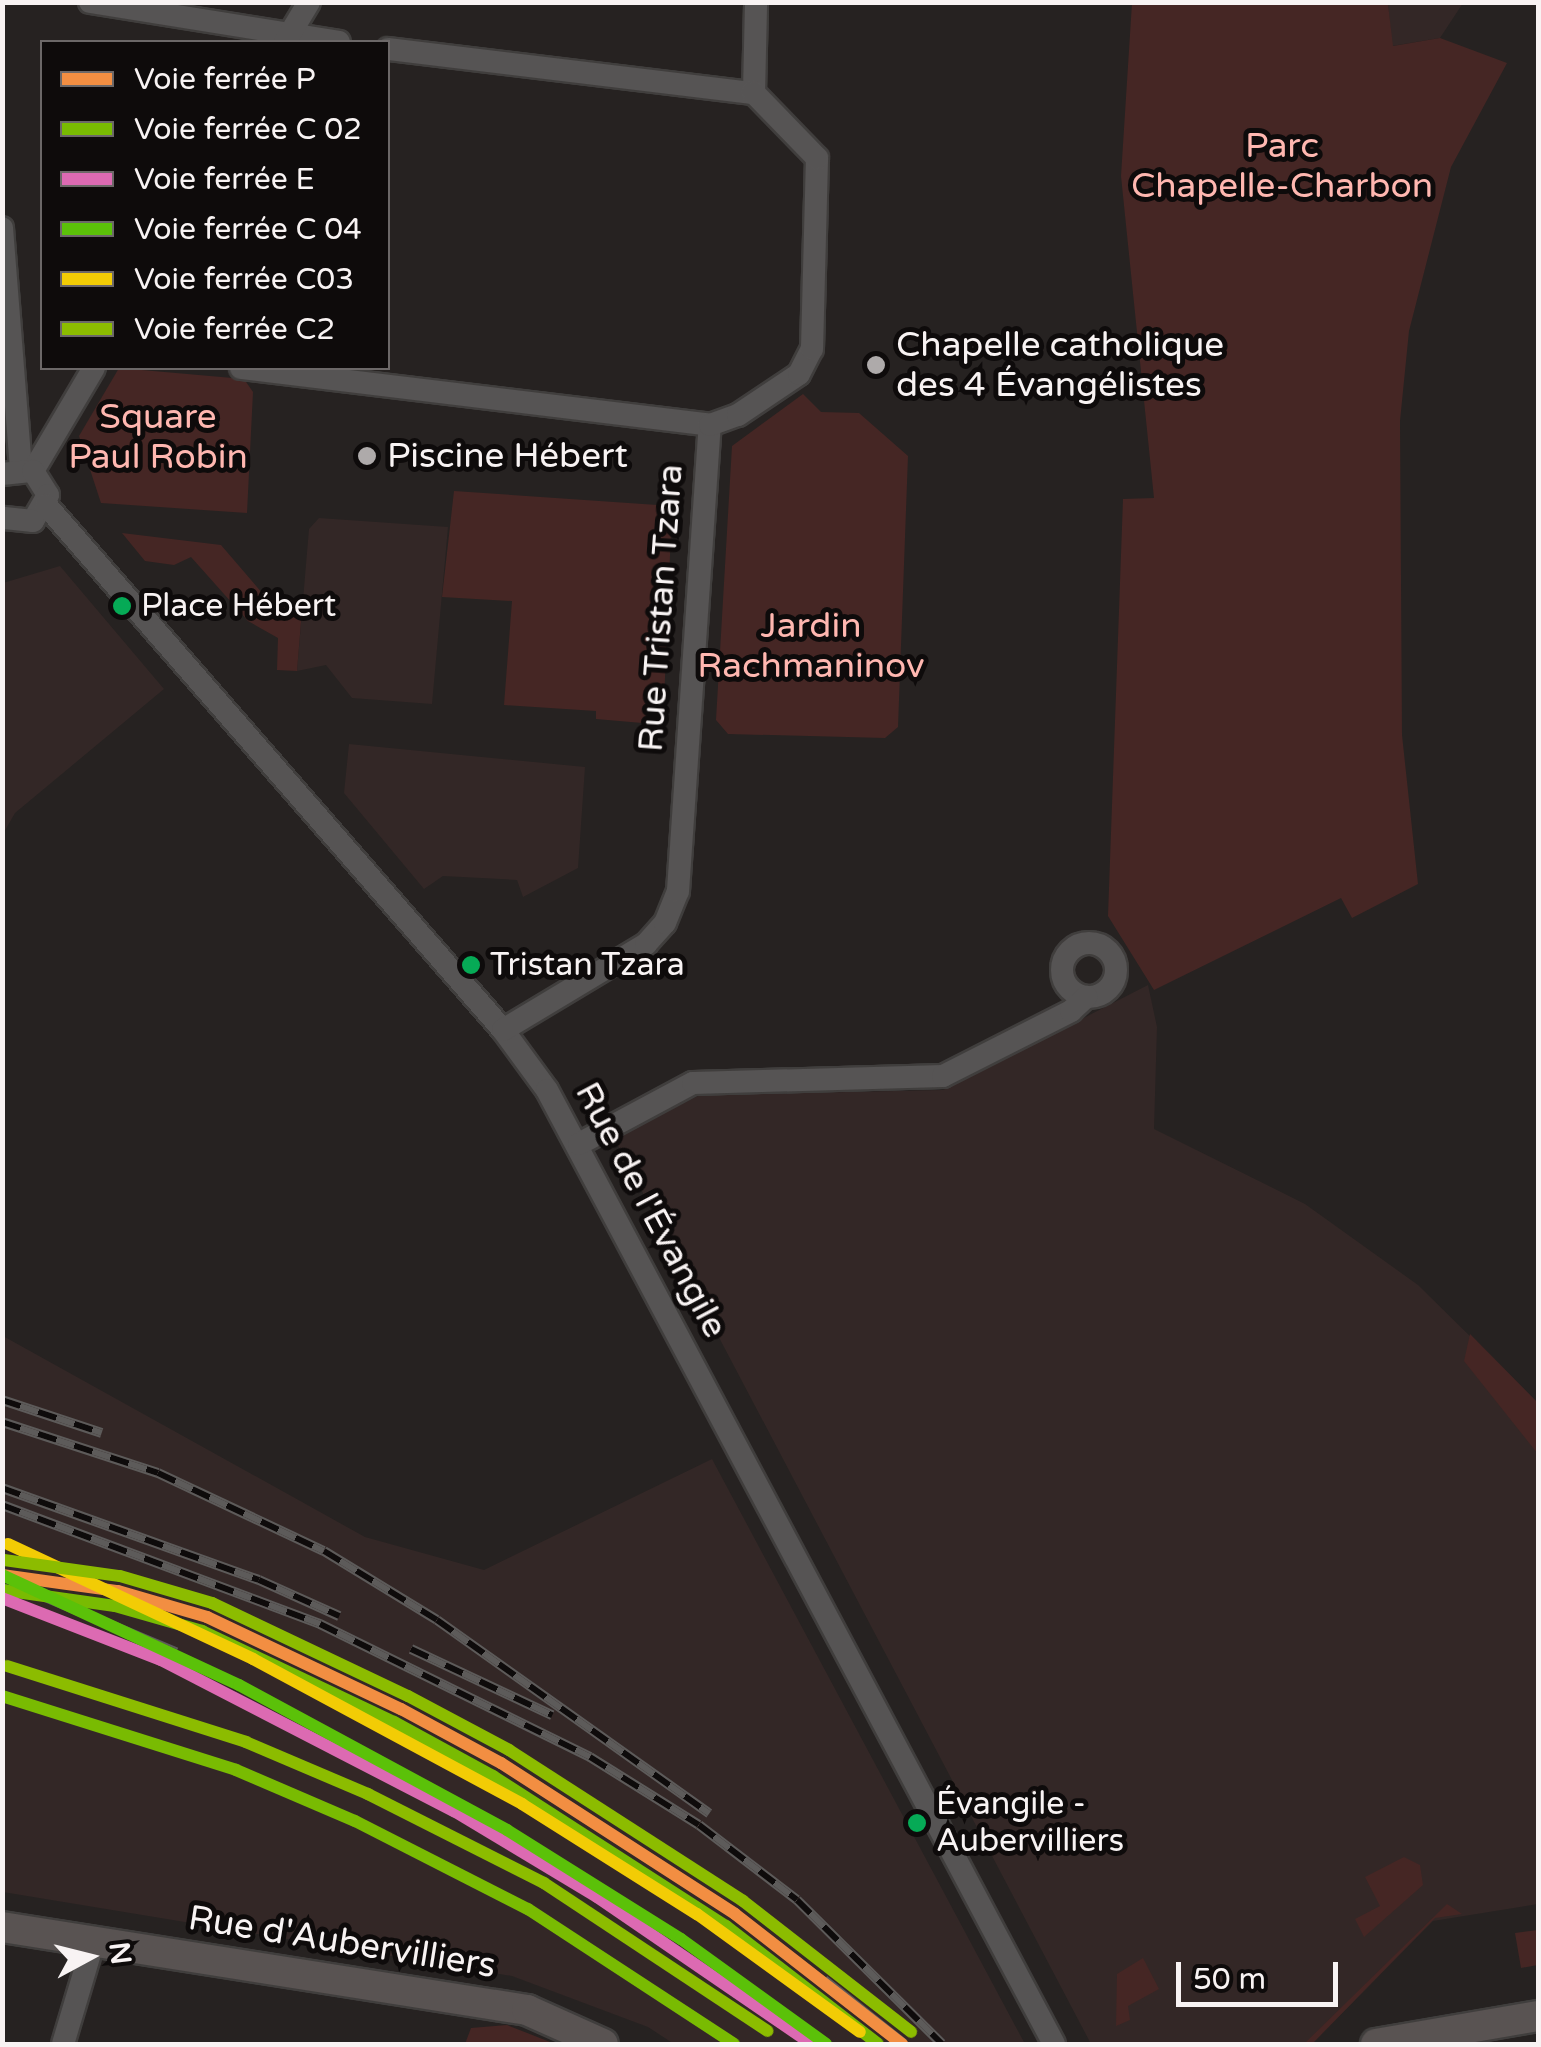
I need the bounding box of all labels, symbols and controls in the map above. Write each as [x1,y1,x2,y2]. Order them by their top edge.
legend [40,40,390,370]
text: Voie ferrée P [134,61,316,98]
text: Voie ferrée C 02 [134,111,362,148]
park label: Parc Chapelle-Charbon [1131,125,1433,207]
text: Voie ferrée E [134,161,315,198]
text: Voie ferrée C 04 [134,211,362,248]
text: Voie ferrée C03 [134,261,354,298]
text: Voie ferrée C2 [134,311,335,348]
place label: Chapelle catholique des 4 Évangélistes [896,324,1224,406]
marker: Chapelle catholique des 4 Évangélistes [865,354,887,376]
park label: Square Paul Robin [68,396,248,478]
place label: Piscine Hébert [387,435,628,477]
marker: Piscine Hébert [356,445,378,467]
street label: Rue Tristan Tzara [630,463,692,753]
place label: Place Hébert [141,587,336,625]
marker: Place Hébert [112,596,132,616]
park label: Jardin Rachmaninov [697,605,925,687]
place label: Tristan Tzara [490,946,685,984]
marker: Tristan Tzara [461,955,481,975]
street label: Rue de l'Évangile [566,1075,736,1345]
place label: Évangile - Aubervilliers [936,1786,1124,1861]
marker: Évangile - Aubervilliers [907,1813,927,1833]
street label: Rue d'Aubervilliers [185,1897,499,1987]
north arrow [40,1907,140,2007]
text: N [102,1940,138,1967]
scale bar [1181,1942,1344,2004]
text: 50 m [1193,1961,1266,1998]

